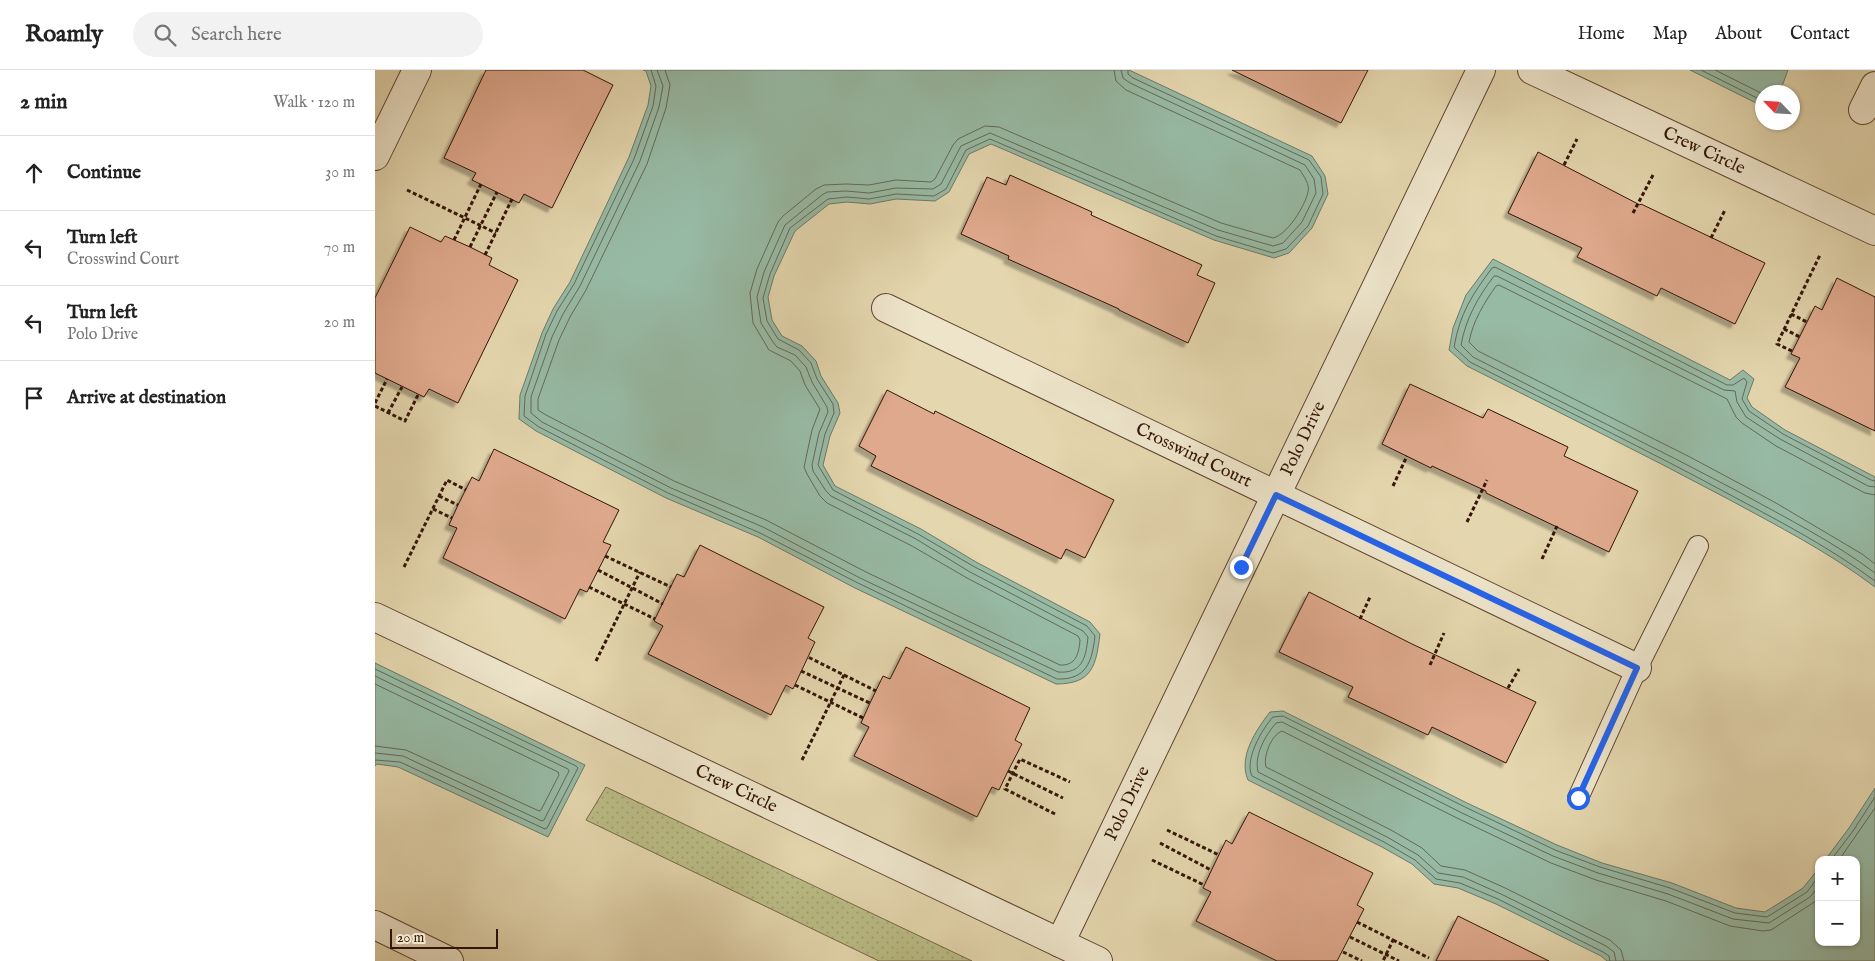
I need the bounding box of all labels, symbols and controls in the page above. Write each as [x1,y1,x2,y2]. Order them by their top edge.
search box [133,12,483,57]
text: Roamly [25,19,103,50]
icon: search [151,21,179,49]
text: Search here [191,23,282,47]
text: Home [1578,23,1625,46]
text: Map [1653,23,1687,46]
text: About [1715,23,1762,46]
text: Contact [1790,23,1850,46]
north arrow [1755,85,1800,130]
text: 2 min [20,89,67,116]
text: Walk · 120 m [273,93,355,113]
street label: Crew Circle [1659,122,1749,180]
icon: ahead [20,159,48,187]
text: Continue [67,161,141,185]
text: 30 m [325,163,355,183]
text: Turn left [67,226,138,250]
icon: left [20,234,48,262]
text: 70 m [324,238,355,258]
text: Crosswind Court [67,250,179,270]
text: Turn left [67,301,138,325]
icon: left [20,309,48,337]
text: 20 m [324,313,355,333]
text: Polo Drive [67,325,138,345]
icon: arrive [20,384,48,412]
text: Arrive at destination [67,386,226,410]
street label: Polo Drive [1275,398,1331,480]
street label: Crosswind Court [1132,418,1255,493]
route end [1230,556,1253,579]
street label: Crew Circle [691,759,781,818]
street label: Polo Drive [1100,762,1155,844]
route start [1567,787,1590,810]
map controls [1815,856,1860,946]
button: + [1815,856,1860,901]
button: − [1815,901,1860,946]
scale bar [390,926,497,949]
text: 20 m [397,929,424,947]

